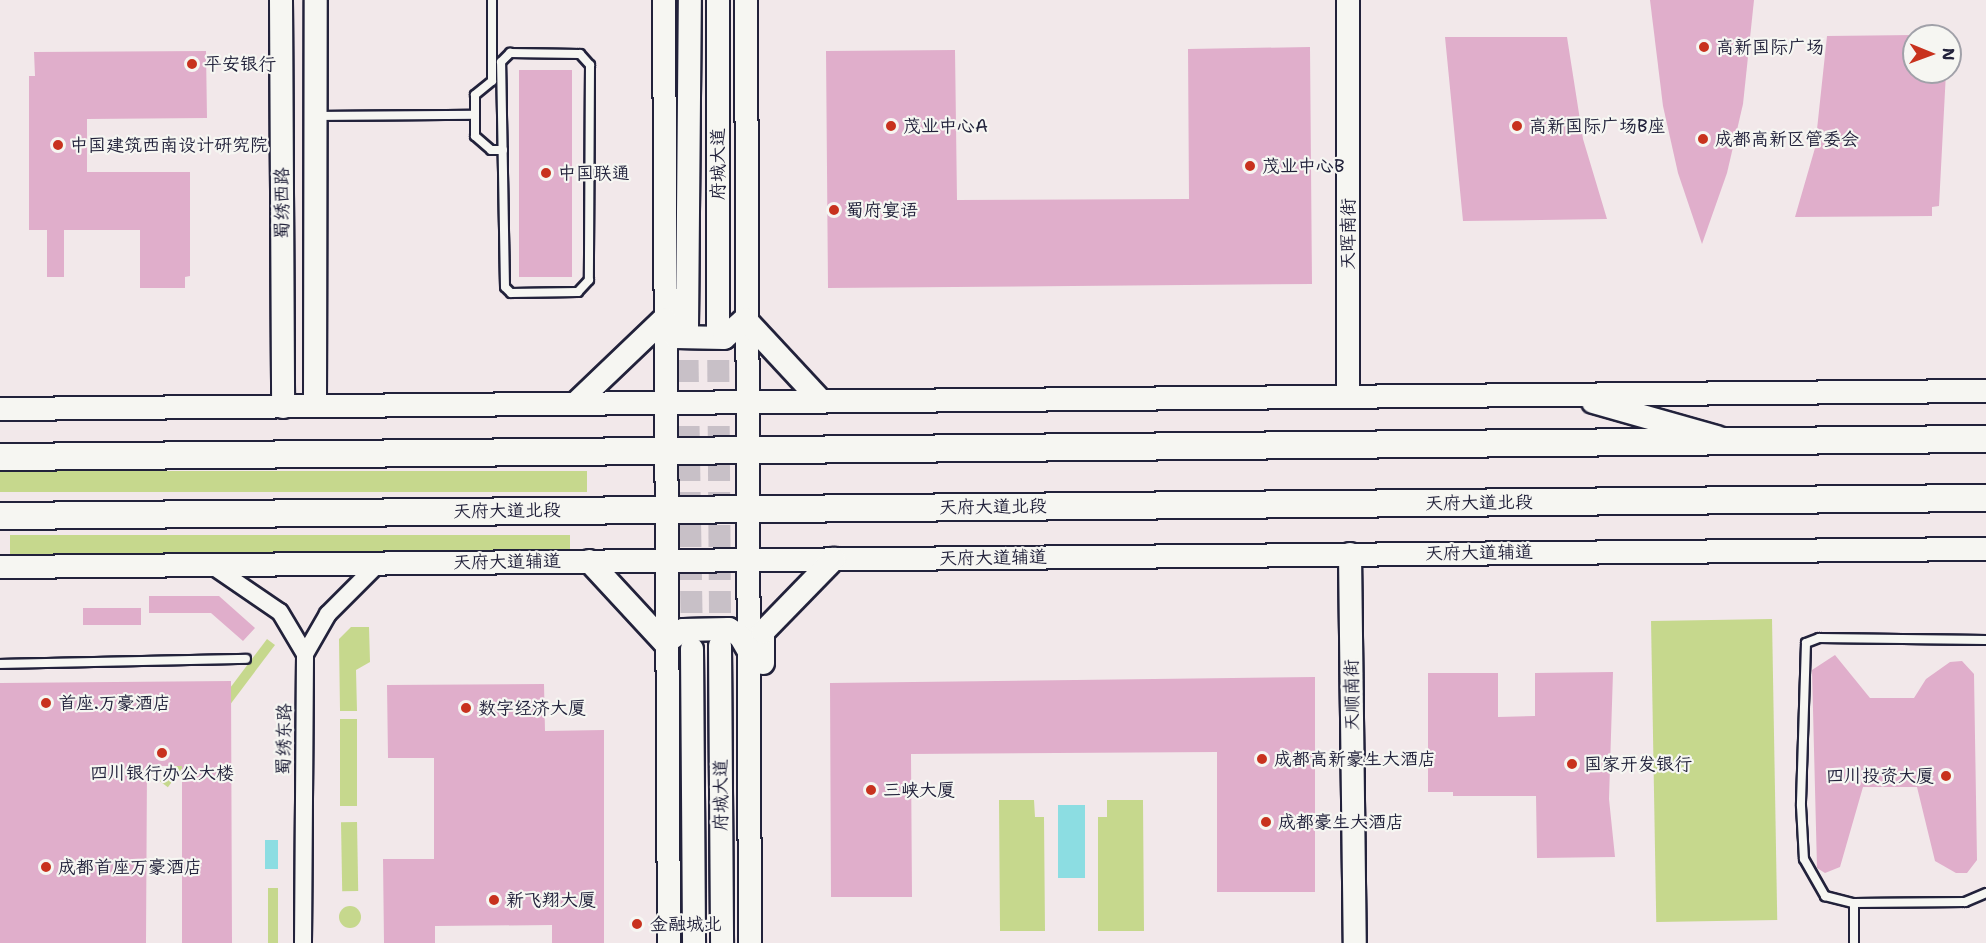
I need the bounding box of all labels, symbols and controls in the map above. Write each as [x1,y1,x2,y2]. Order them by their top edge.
north arrow [1902,24,1962,84]
place label: 高新国际广场 [1716,36,1824,58]
marker: 高新国际广场 [1697,40,1711,54]
text: N [1938,48,1959,61]
place label: 平安银行 [204,53,276,75]
marker: 平安银行 [185,57,199,71]
place label: 茂业中心A [903,115,988,137]
place label: 高新国际广场B座 [1529,115,1666,137]
marker: 茂业中心A [884,119,898,133]
marker: 高新国际广场B座 [1510,119,1524,133]
street label: 府城大道 [707,128,729,200]
place label: 成都高新区管委会 [1715,128,1859,150]
marker: 成都高新区管委会 [1696,132,1710,146]
place label: 中国建筑西南设计研究院 [70,134,268,156]
marker: 中国建筑西南设计研究院 [51,138,65,152]
place label: 茂业中心B [1262,155,1345,177]
marker: 茂业中心B [1243,159,1257,173]
place label: 中国联通 [558,162,630,184]
marker: 中国联通 [539,166,553,180]
street label: 蜀绣西路 [271,167,293,239]
street label: 天晖南街 [1337,198,1359,270]
place label: 蜀府宴语 [846,199,918,221]
marker: 蜀府宴语 [827,203,841,217]
street label: 天府大道北段 [1425,491,1533,515]
street label: 天府大道北段 [939,495,1047,519]
street label: 天府大道北段 [453,499,561,523]
street label: 天府大道辅道 [1425,541,1533,565]
street label: 天府大道辅道 [939,546,1047,570]
street label: 天府大道辅道 [453,550,561,574]
street label: 天顺南街 [1341,659,1363,731]
place label: 首座.万豪酒店 [58,692,171,714]
marker: 首座.万豪酒店 [39,696,53,710]
place label: 数字经济大厦 [478,697,586,719]
marker: 数字经济大厦 [459,701,473,715]
street label: 蜀绣东路 [273,703,295,775]
marker: 四川银行办公大楼 [155,746,169,760]
place label: 成都高新豪生大酒店 [1274,748,1436,770]
marker: 成都高新豪生大酒店 [1255,752,1269,766]
place label: 国家开发银行 [1584,753,1692,775]
marker: 国家开发银行 [1565,757,1579,771]
street label: 府城大道 [710,759,732,831]
place label: 四川银行办公大楼 [90,762,234,784]
place label: 四川投资大厦 [1826,765,1934,787]
marker: 四川投资大厦 [1939,769,1953,783]
place label: 三峡大厦 [883,779,955,801]
marker: 三峡大厦 [864,783,878,797]
place label: 成都豪生大酒店 [1278,811,1404,833]
marker: 成都豪生大酒店 [1259,815,1273,829]
place label: 成都首座万豪酒店 [58,856,202,878]
marker: 成都首座万豪酒店 [39,860,53,874]
place label: 新飞翔大厦 [506,889,596,911]
marker: 新飞翔大厦 [487,893,501,907]
place label: 金融城北 [650,913,722,935]
marker: 金融城北 [628,915,646,933]

